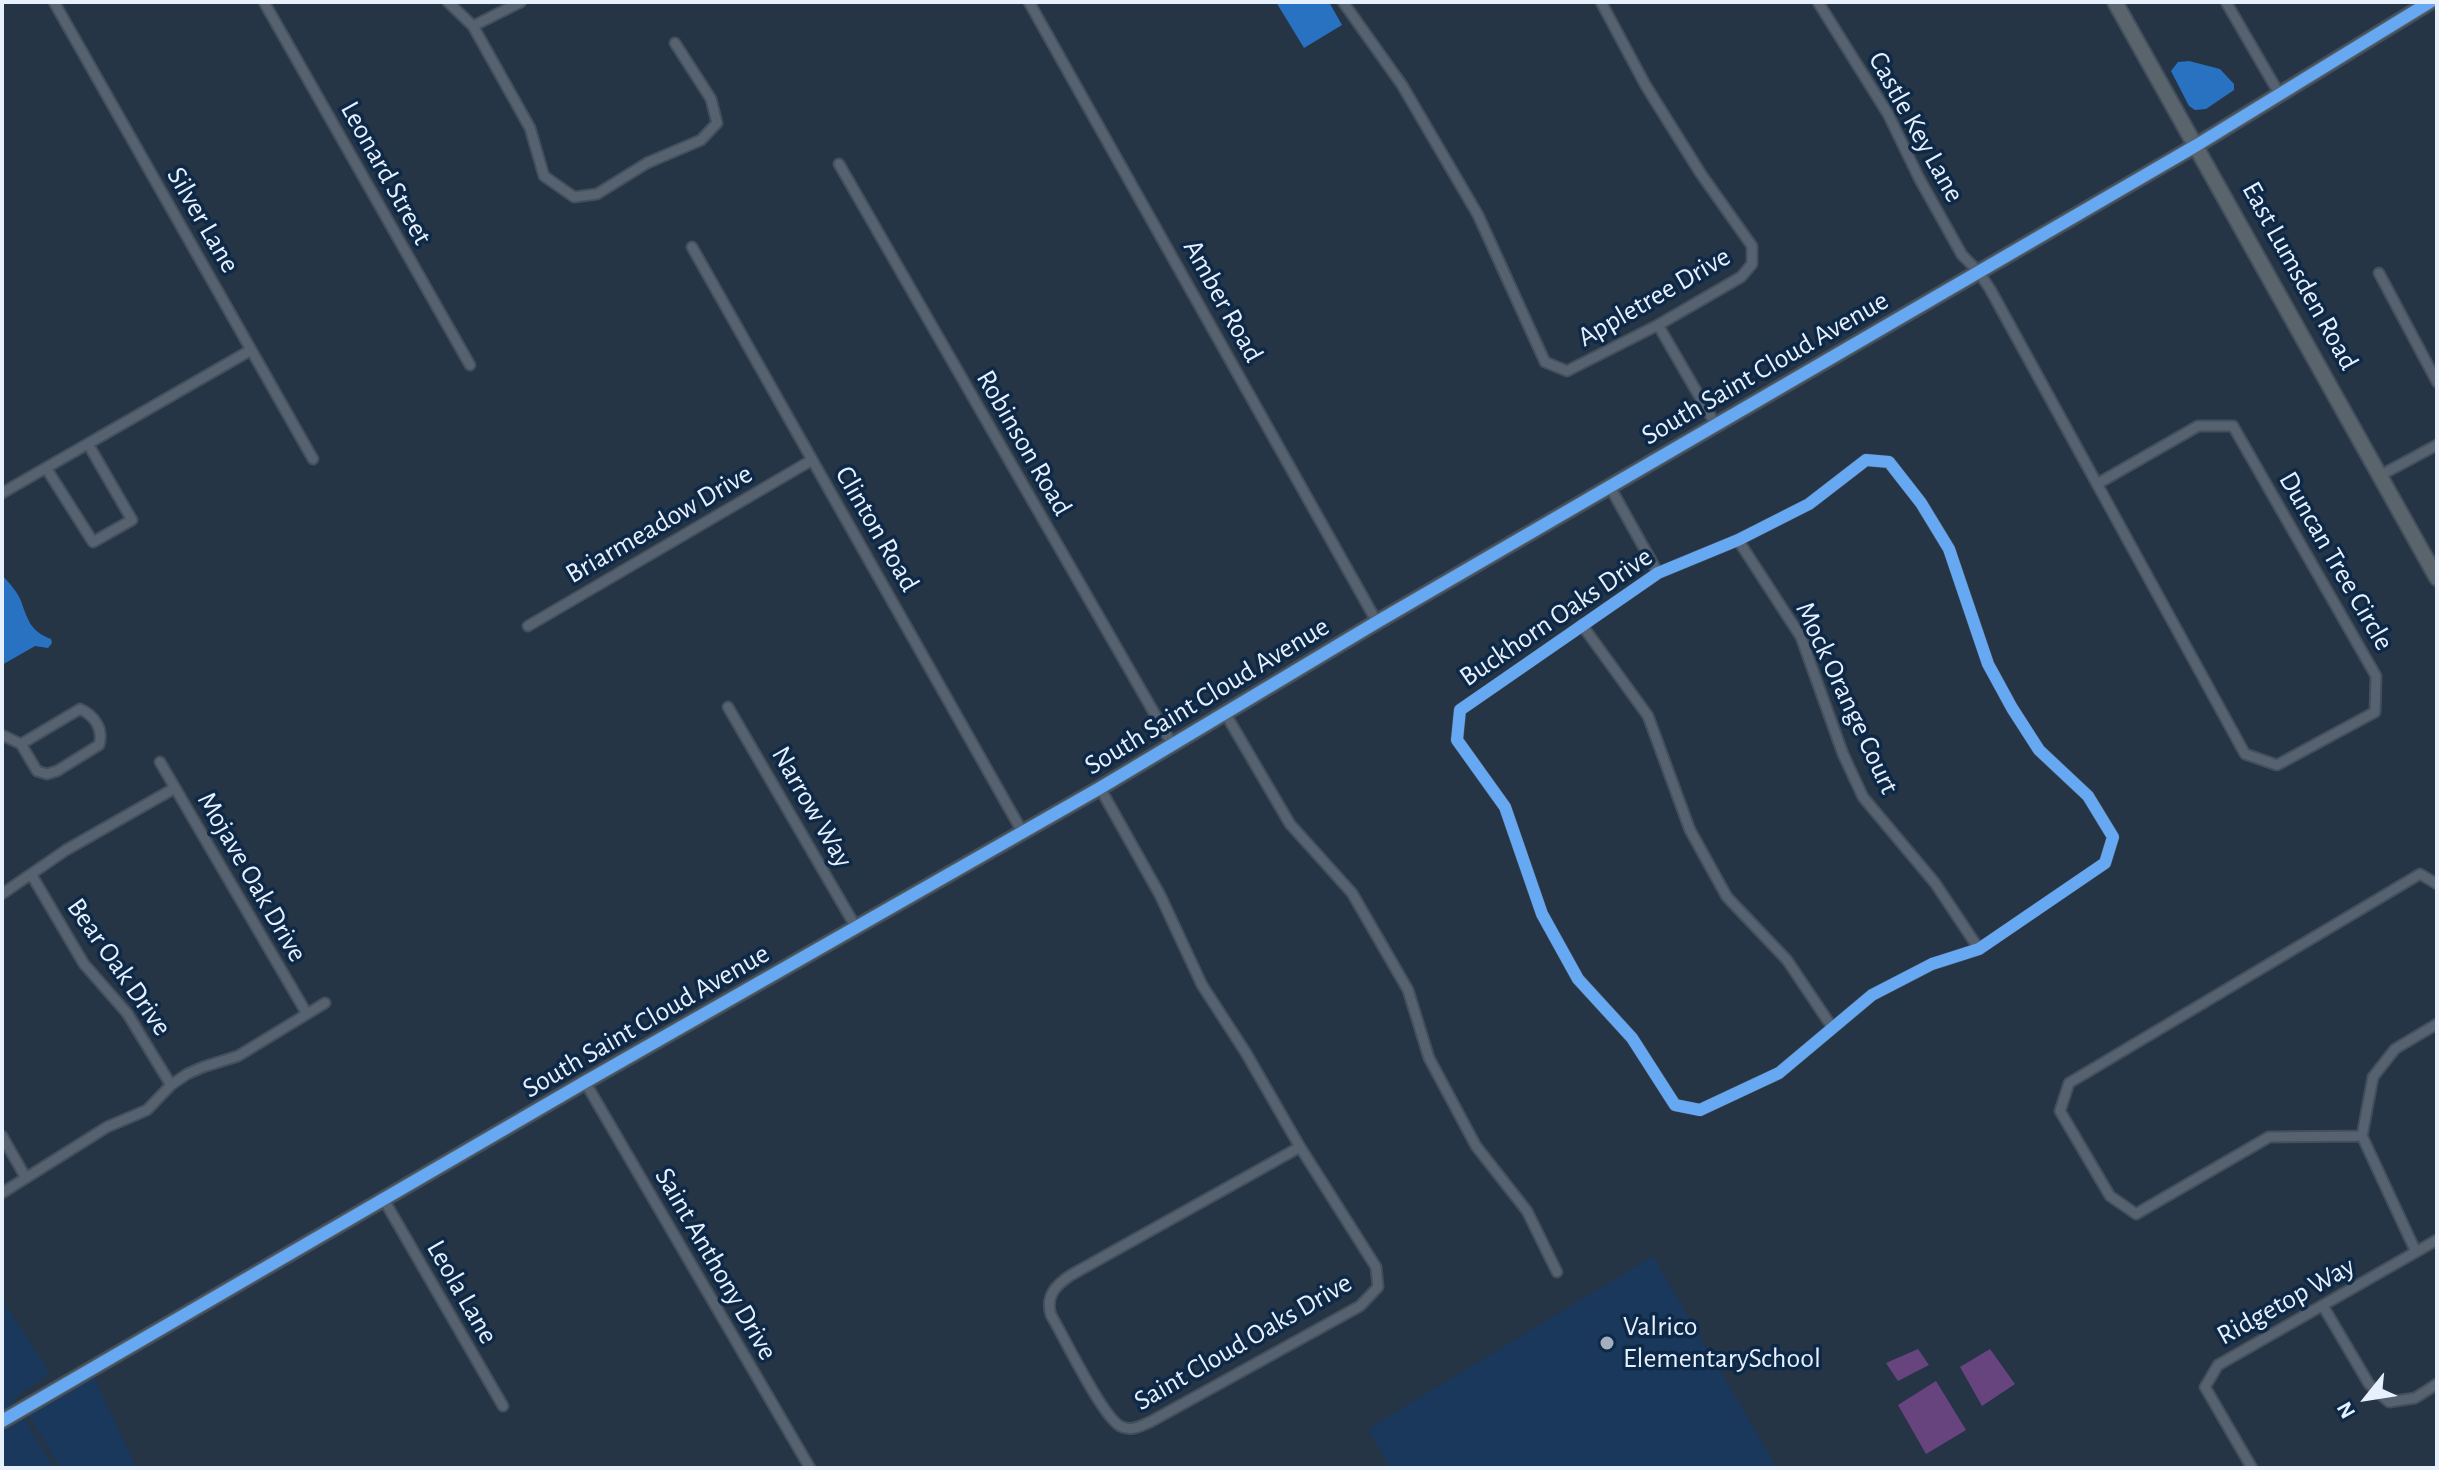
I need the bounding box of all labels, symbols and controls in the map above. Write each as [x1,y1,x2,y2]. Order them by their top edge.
street label: Castle Key Lane [1861,46,1971,208]
street label: Leonard Street [333,95,439,251]
street label: Silver Lane [159,161,247,279]
street label: East Lumsden Road [2234,176,2366,376]
street label: Amber Road [1176,234,1270,368]
street label: Appletree Drive [1572,240,1736,354]
street label: South Saint Cloud Avenue [1636,284,1894,452]
street label: Robinson Road [969,364,1079,522]
street label: Briarmeadow Drive [560,457,758,591]
street label: Clinton Road [828,460,926,598]
street label: Duncan Tree Circle [2271,466,2401,656]
street label: Buckhorn Oaks Drive [1453,540,1659,694]
street label: Mock Orange Court [1788,597,1906,799]
street label: South Saint Cloud Avenue [1079,610,1335,782]
street label: Narrow Way [764,741,860,873]
street label: Mojave Oak Drive [190,786,314,968]
street label: Bear Oak Drive [59,892,179,1042]
street label: South Saint Cloud Avenue [517,937,775,1105]
street label: Saint Anthony Drive [647,1162,785,1366]
street label: Leola Lane [419,1234,505,1350]
street label: Ridgetop Way [2211,1249,2361,1353]
street label: Saint Cloud Oaks Drive [1128,1266,1358,1418]
place label: Valrico ElementarySchool [1623,1310,1821,1376]
marker: Valrico ElementarySchool [1598,1334,1616,1352]
north arrow [2327,1358,2407,1438]
text: N [2333,1398,2360,1422]

